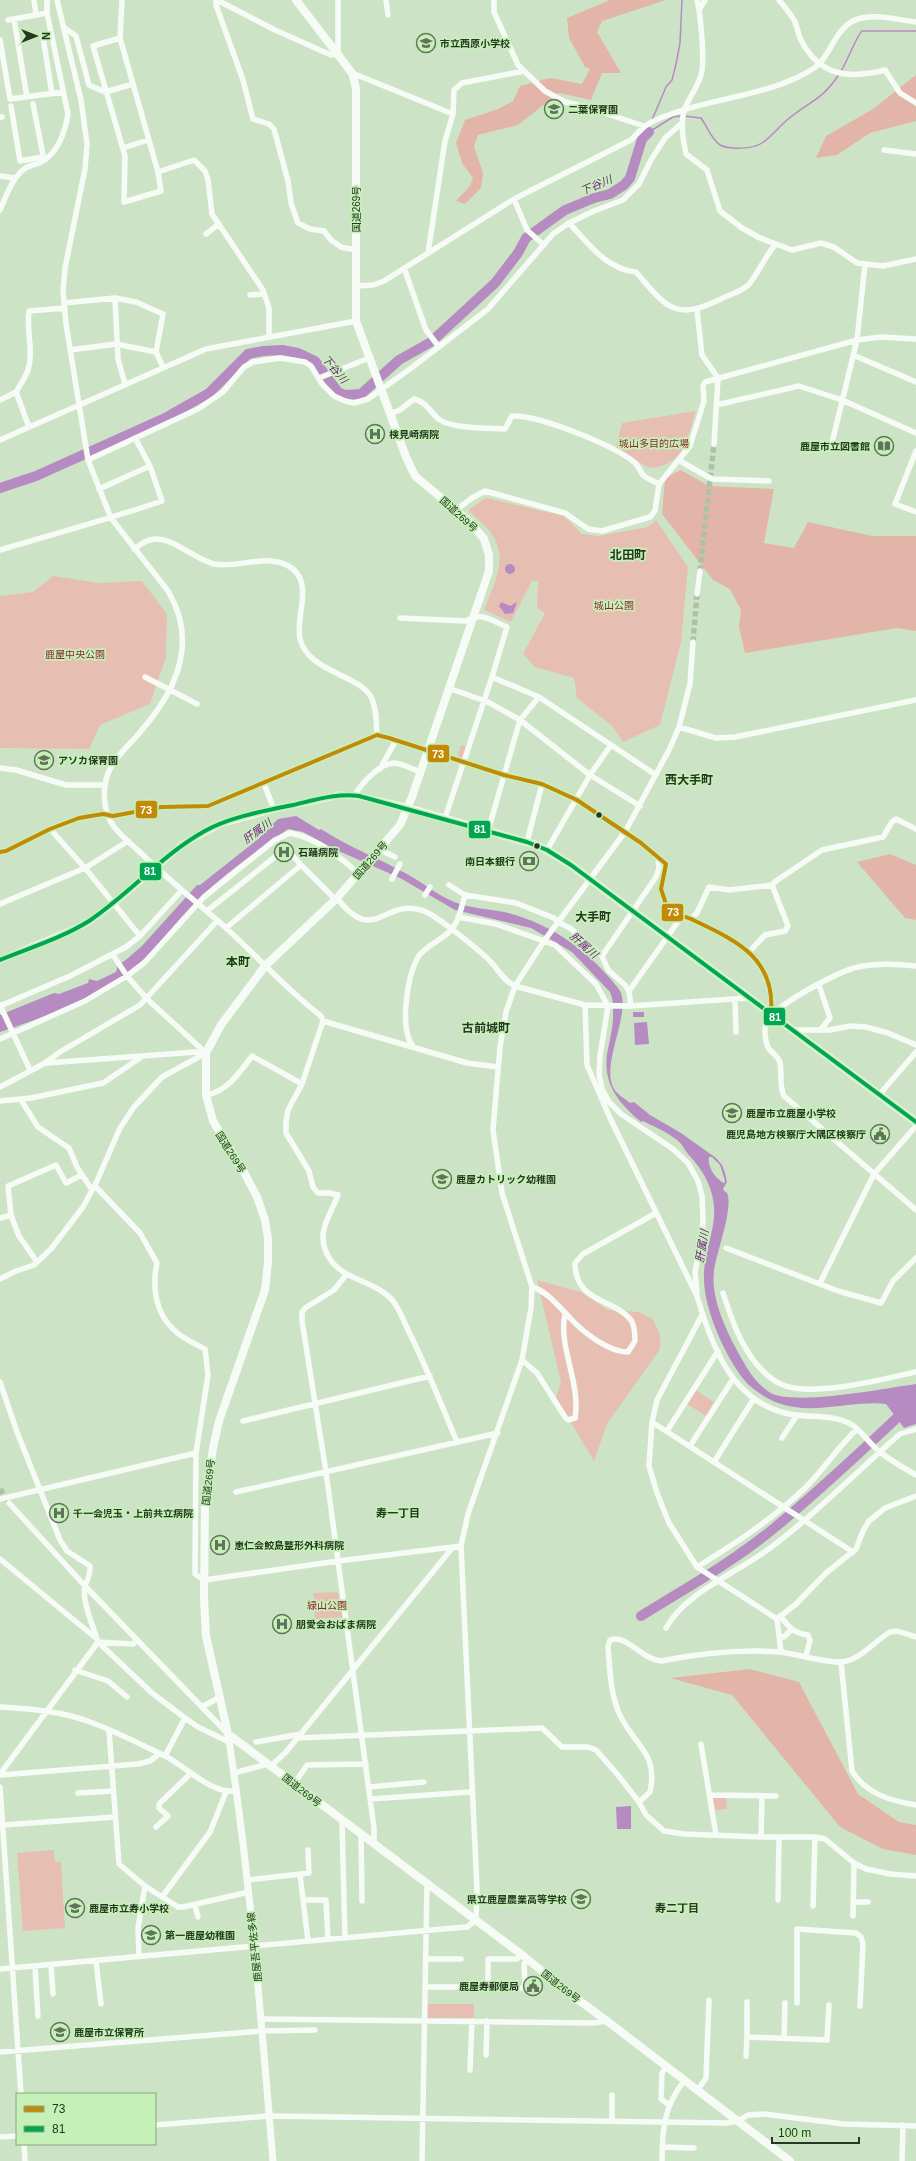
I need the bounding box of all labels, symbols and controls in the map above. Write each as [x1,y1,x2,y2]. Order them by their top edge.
north arrow [16,16,56,56]
text: N [40,32,52,40]
school or university icon: 市立西原小学校 [415,32,437,54]
place label: 市立西原小学校 [440,38,510,49]
school or university icon: 二葉保育園 [543,98,565,120]
place label: 二葉保育園 [568,104,618,115]
water label: 下谷川 [578,173,614,197]
street label: 国道269号 [351,186,362,232]
water label: 下谷川 [320,353,351,386]
hospital icon: 検見崎病院 [364,423,386,445]
place label: 検見崎病院 [389,429,439,440]
library icon: 鹿屋市立図書館 [873,435,895,457]
park label: 城山多目的広場 [619,438,689,449]
place label: 鹿屋市立図書館 [800,441,870,452]
street label: 国道269号 [438,495,480,534]
district label: 北田町 [610,548,646,562]
park label: 城山公園 [594,600,634,611]
park label: 鹿屋中央公園 [45,649,105,660]
line badge: 73 [427,744,450,763]
text: 73 [432,748,444,760]
school or university icon: アソカ保育園 [33,749,55,771]
place label: アソカ保育園 [58,755,118,766]
district label: 西大手町 [665,773,713,787]
line badge: 73 [135,800,158,819]
text: 73 [140,804,152,816]
unlabelled marker [594,810,604,820]
water label: 肝属川 [240,816,275,846]
line badge: 81 [468,820,491,839]
text: 81 [474,823,486,835]
street label: 国道269号 [351,839,390,882]
hospital icon: 石踊病院 [273,841,295,863]
unlabelled marker [532,841,542,851]
place label: 石踊病院 [298,847,338,858]
bank icon: 南日本銀行 [518,850,540,872]
place label: 南日本銀行 [465,856,515,867]
line badge: 81 [139,862,162,881]
text: 81 [144,865,156,877]
line badge: 73 [661,903,684,922]
text: 73 [667,906,679,918]
district label: 大手町 [575,910,611,924]
water label: 肝属川 [568,930,601,961]
district label: 本町 [226,955,250,969]
line badge: 81 [763,1007,786,1026]
text: 81 [769,1011,781,1023]
district label: 古前城町 [462,1021,510,1035]
school or university icon: 鹿屋市立鹿屋小学校 [721,1102,743,1124]
place label: 鹿屋市立鹿屋小学校 [746,1108,836,1119]
public building icon: 鹿児島地方検察庁大隅区検察庁 [869,1123,891,1145]
place label: 鹿児島地方検察庁大隅区検察庁 [726,1129,866,1140]
street label: 国道269号 [214,1130,248,1175]
school or university icon: 鹿屋カトリック幼稚園 [431,1168,453,1190]
place label: 鹿屋カトリック幼稚園 [456,1174,556,1185]
water label: 肝属川 [693,1228,711,1263]
street label: 国道269号 [200,1458,217,1506]
hospital icon: 千一会児玉・上前共立病院 [48,1502,70,1524]
district label: 寿一丁目 [376,1507,420,1519]
place label: 千一会児玉・上前共立病院 [73,1508,193,1519]
hospital icon: 恵仁会鮫島整形外科病院 [209,1534,231,1556]
place label: 恵仁会鮫島整形外科病院 [234,1540,344,1551]
park label: 緑山公園 [307,1600,347,1611]
hospital icon: 朋愛会おばま病院 [271,1613,293,1635]
place label: 朋愛会おばま病院 [296,1619,376,1630]
street label: 国道269号 [280,1772,323,1809]
school or university icon: 県立鹿屋農業高等学校 [570,1888,592,1910]
place label: 県立鹿屋農業高等学校 [467,1894,567,1905]
school or university icon: 鹿屋市立寿小学校 [64,1897,86,1919]
district label: 寿二丁目 [655,1902,699,1914]
place label: 鹿屋市立寿小学校 [89,1903,169,1914]
street label: 鹿屋吾平佐多線 [245,1912,264,1982]
school or university icon: 第一鹿屋幼稚園 [140,1924,162,1946]
place label: 第一鹿屋幼稚園 [165,1930,235,1941]
street label: 国道269号 [539,1968,582,2005]
public building icon: 鹿屋寿郵便局 [522,1975,544,1997]
place label: 鹿屋寿郵便局 [459,1981,519,1992]
school or university icon: 鹿屋市立保育所 [49,2021,71,2043]
place label: 鹿屋市立保育所 [74,2027,144,2038]
legend [16,2093,156,2145]
text: 73 [52,2102,66,2116]
scale bar [772,2119,859,2145]
text: 81 [52,2122,66,2136]
text: 100 m [778,2126,811,2140]

